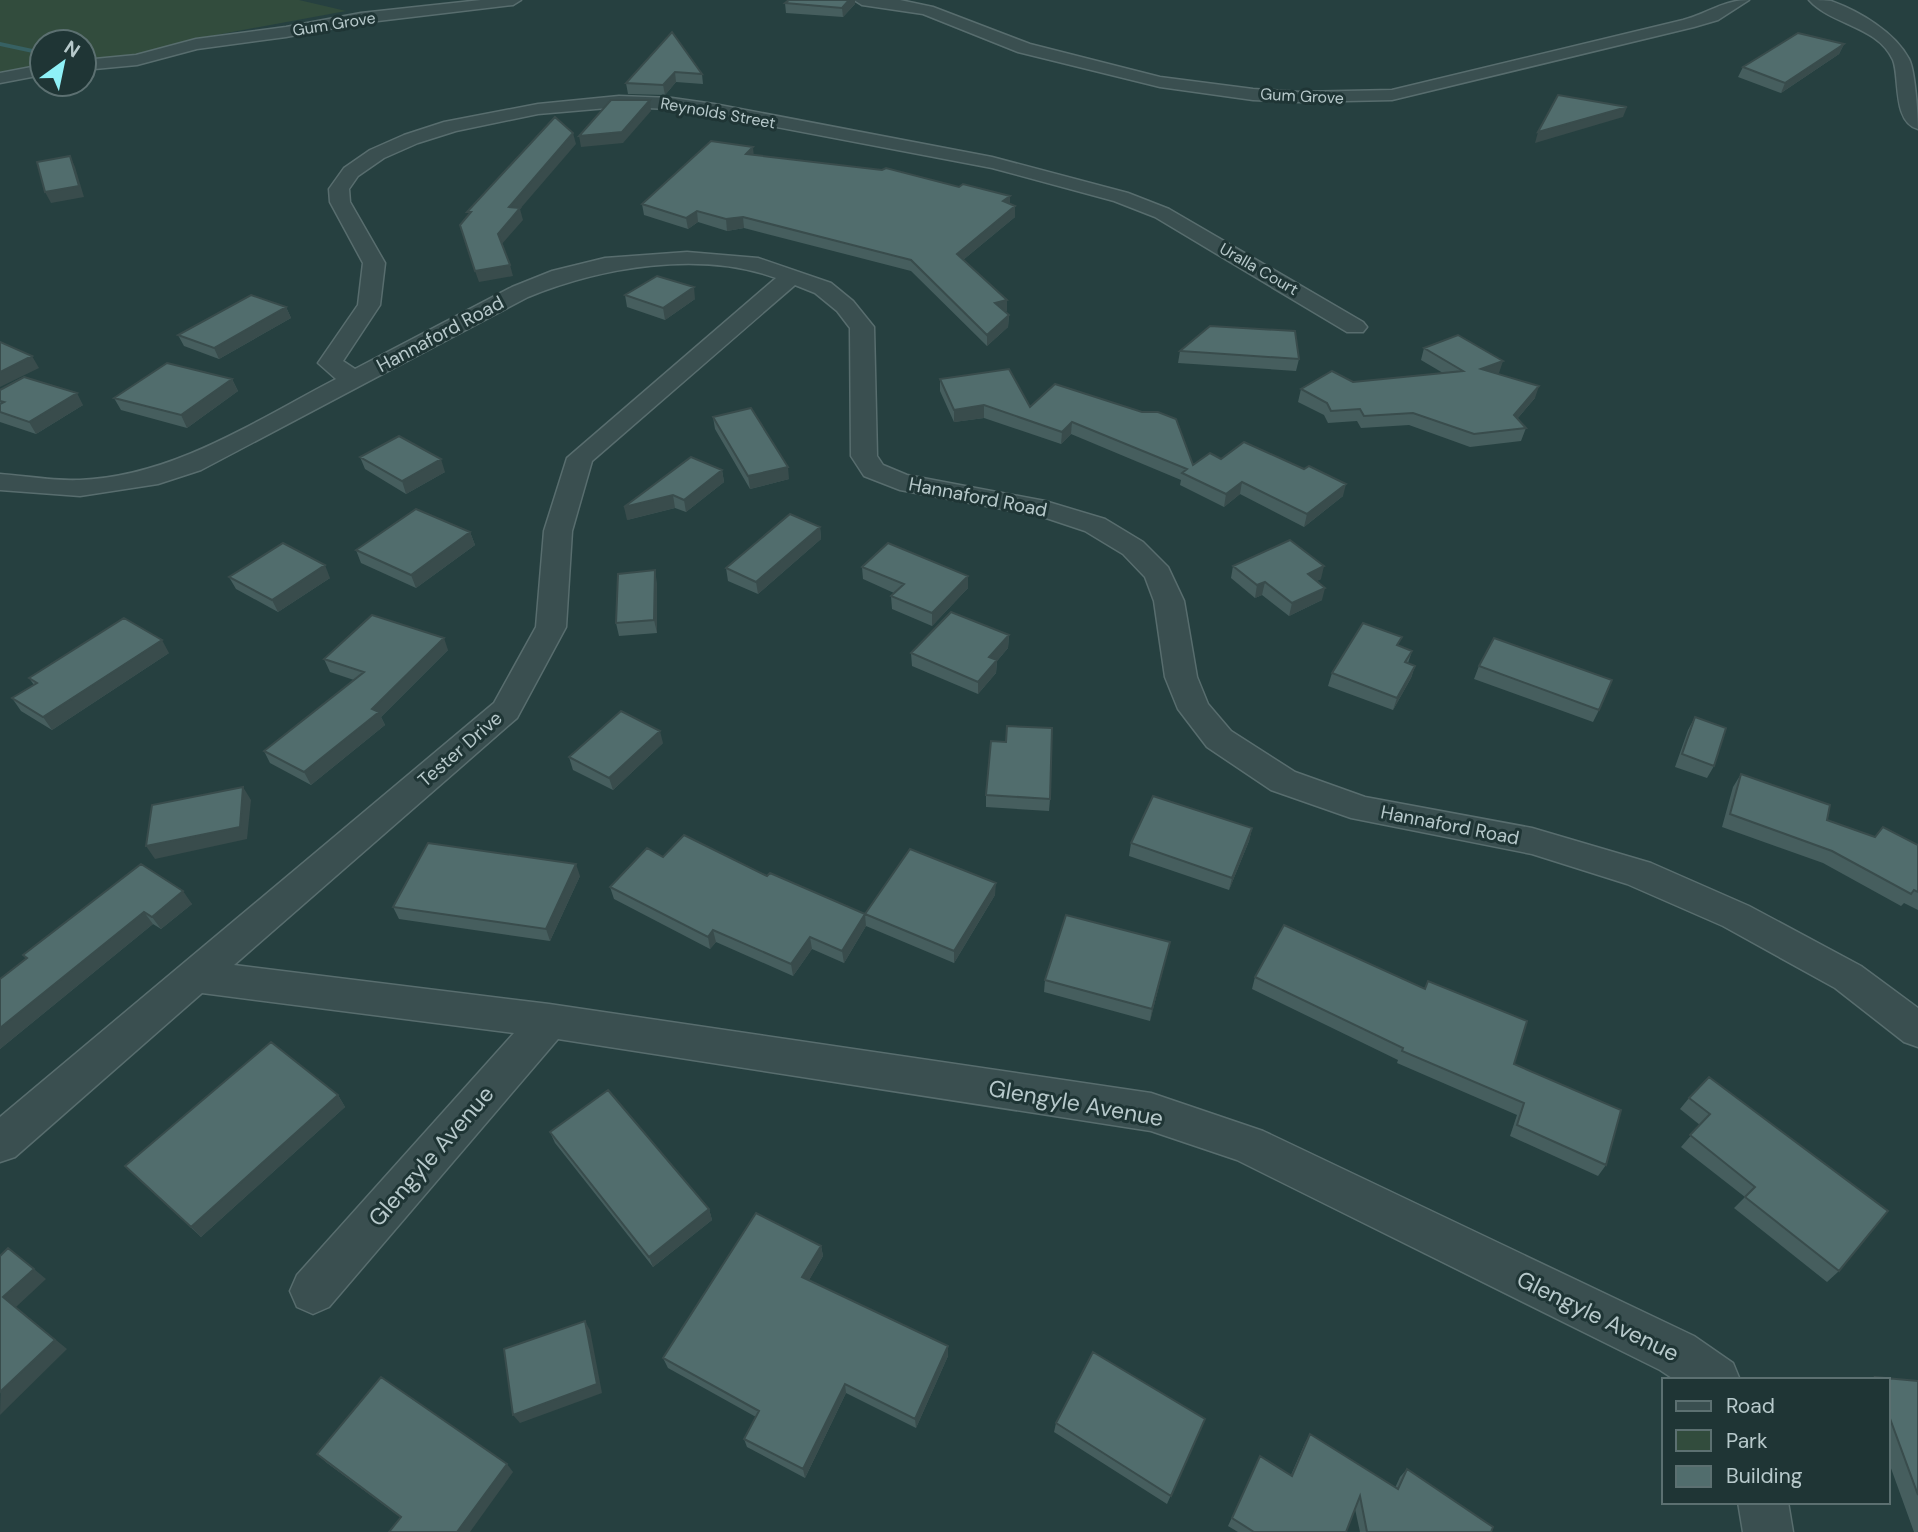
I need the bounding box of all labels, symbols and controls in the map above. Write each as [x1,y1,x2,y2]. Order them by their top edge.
street label: Gum Grove [291,7,377,41]
north arrow [28,28,98,98]
text: N [59,35,85,63]
street label: Gum Grove [1260,83,1344,109]
street label: Reynolds Street [659,93,777,133]
street label: Uralla Court [1216,238,1302,300]
street label: Hannaford Road [372,290,508,378]
street label: Hannaford Road [907,471,1049,523]
street label: Tester Drive [413,705,507,793]
street label: Hannaford Road [1379,799,1521,851]
street label: Glengyle Avenue [986,1073,1166,1133]
street label: Glengyle Avenue [362,1079,500,1233]
street label: Glengyle Avenue [1512,1264,1684,1368]
legend [1662,1378,1890,1504]
text: Road [1726,1392,1775,1420]
text: Park [1726,1427,1768,1455]
text: Building [1726,1462,1803,1490]

